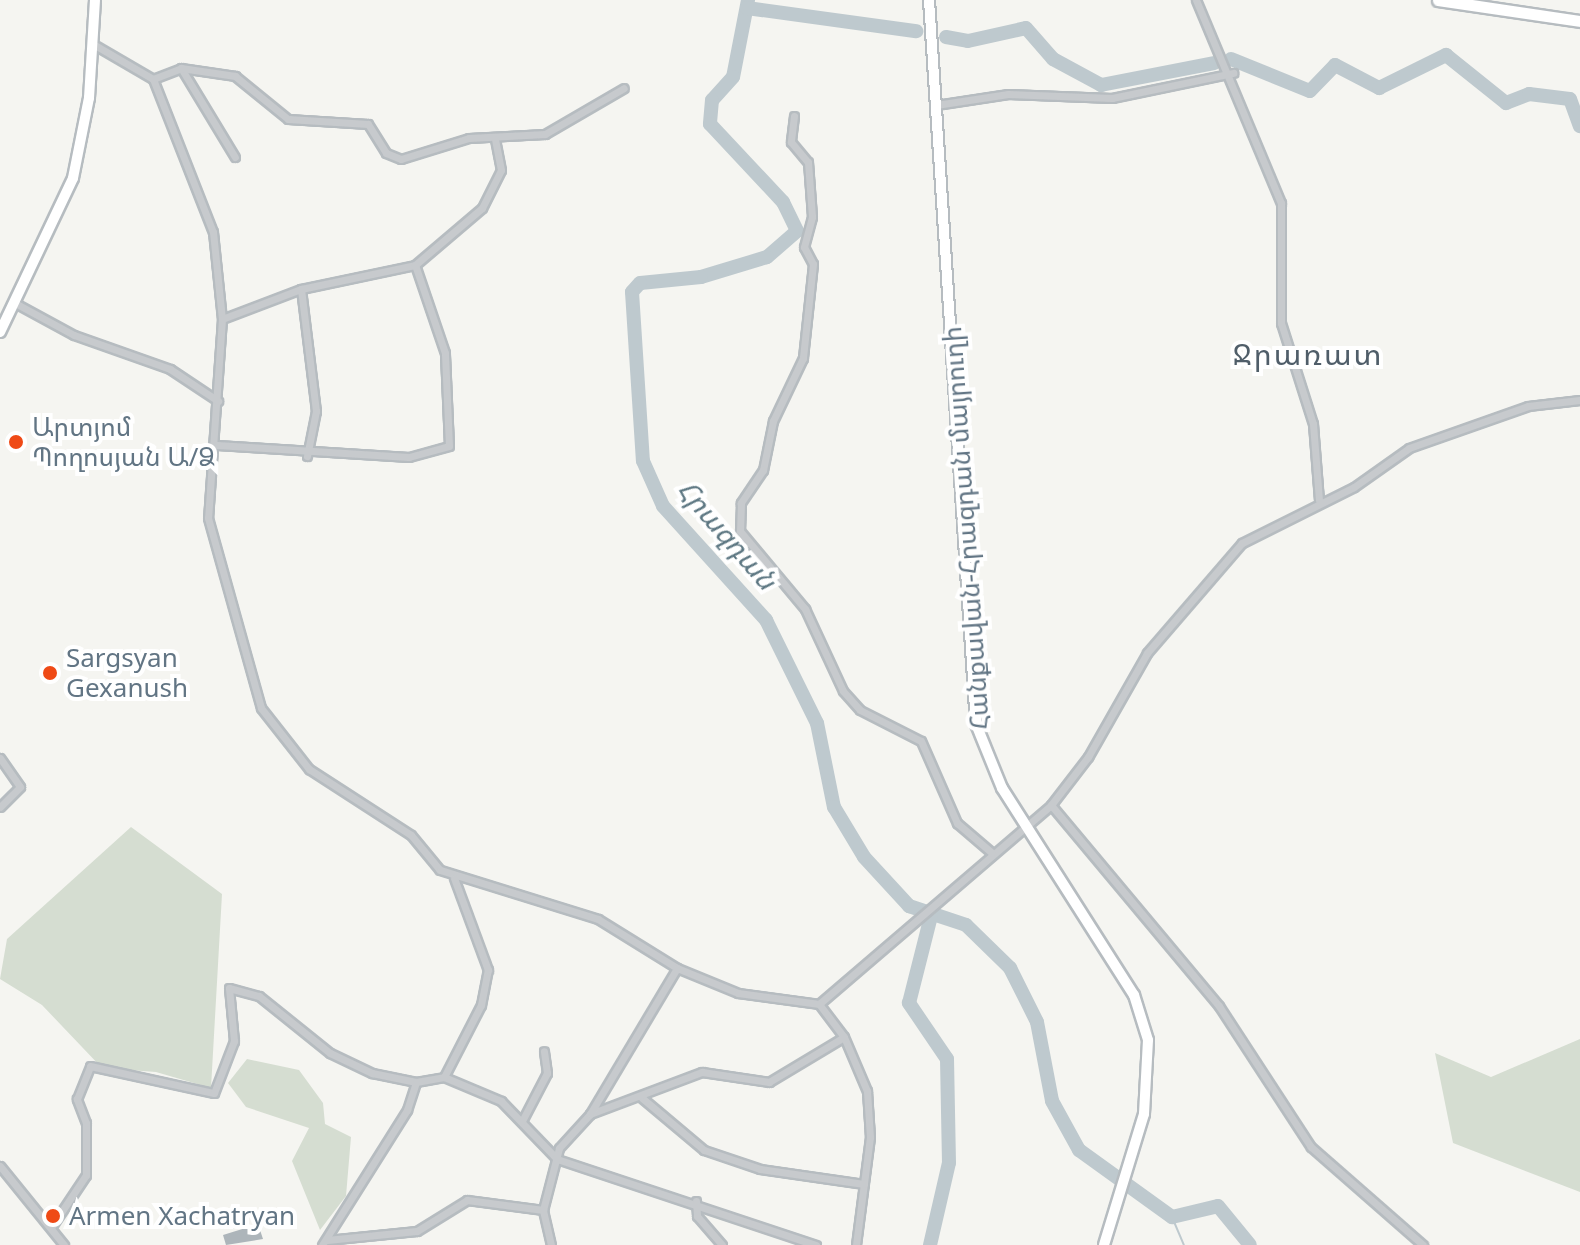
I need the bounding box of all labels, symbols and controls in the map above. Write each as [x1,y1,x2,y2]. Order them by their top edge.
street label: Հանքավան-Հրազդան մայրուղի [936,325,996,731]
district label: Ջրառատ [1233,336,1383,372]
place label: Արտյոմ Պողոսյան Ա/Ձ [32,411,215,472]
marker: Արտյոմ Պողոսյան Ա/Ձ [7,433,25,451]
water label: Հրազդան [671,472,785,596]
place label: Sargsyan Gexanush [66,642,188,704]
marker: Sargsyan Gexanush [41,664,59,682]
place label: Armen Xachatryan [69,1200,295,1232]
marker: Armen Xachatryan [44,1207,62,1225]

